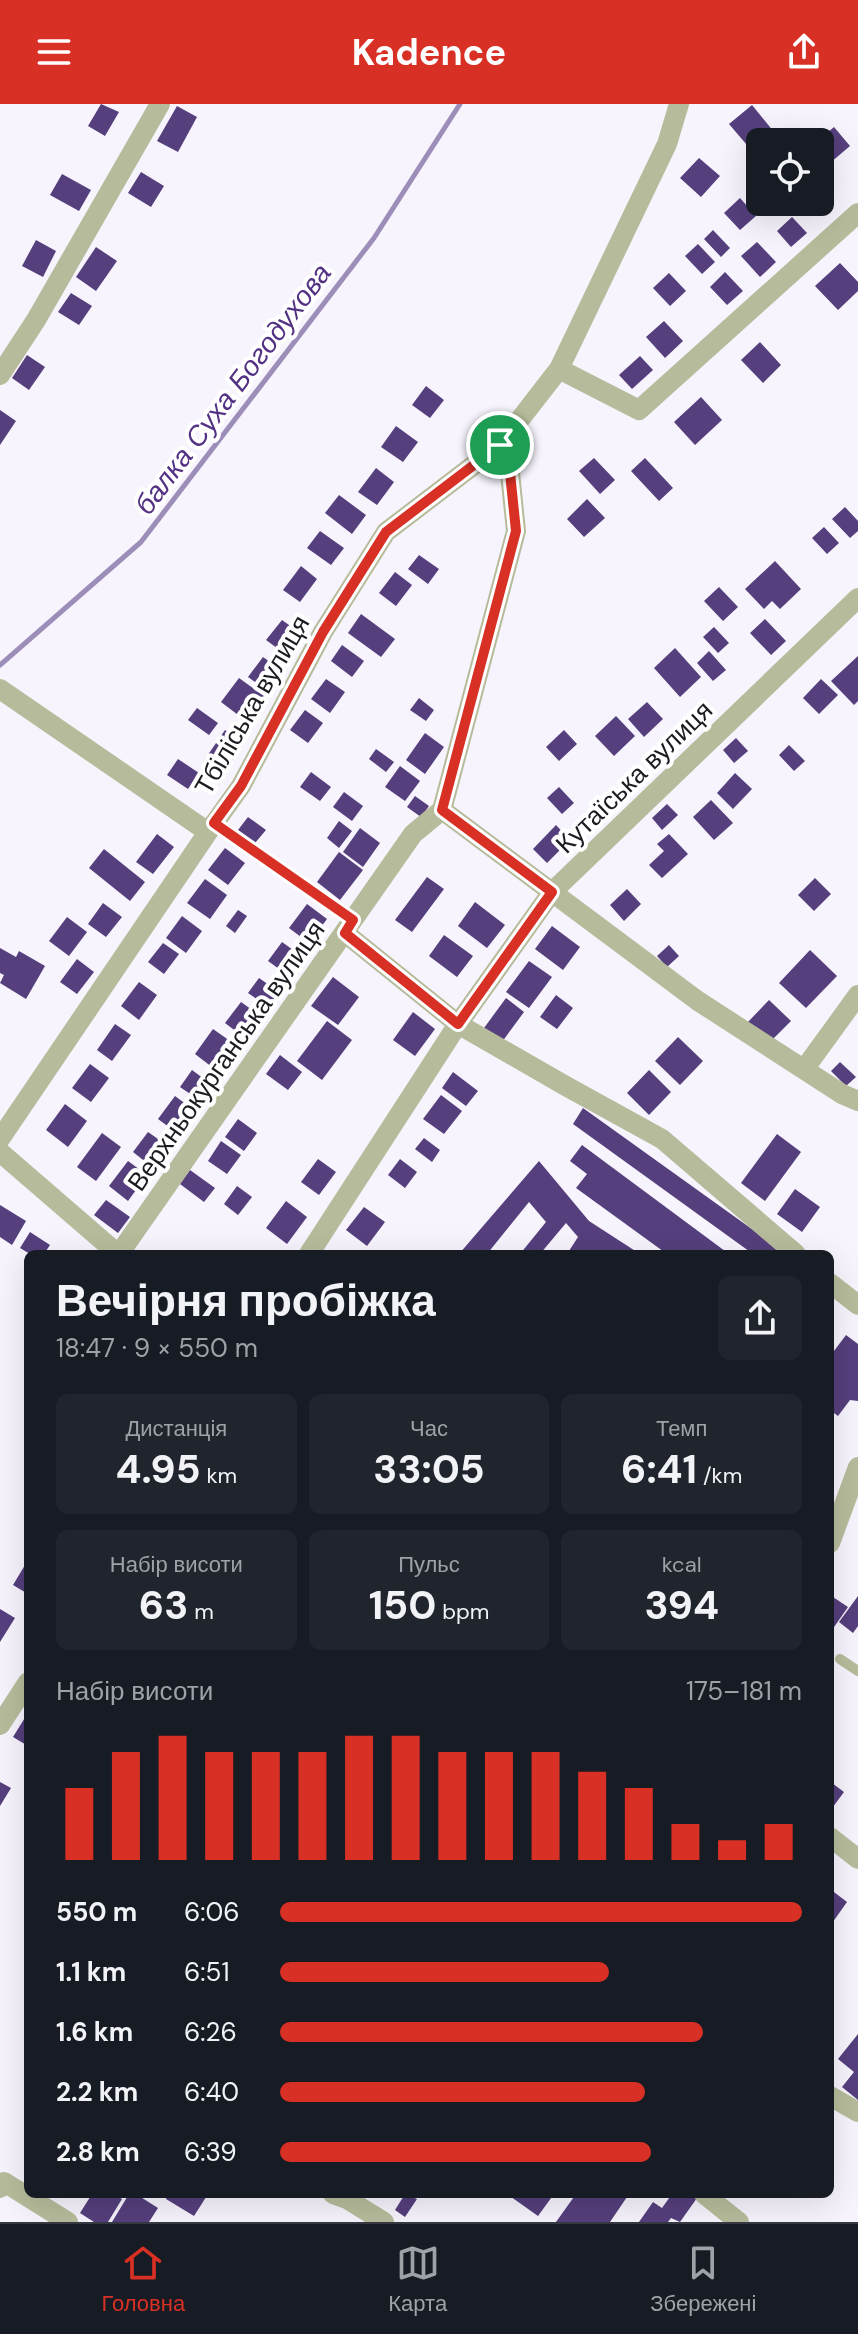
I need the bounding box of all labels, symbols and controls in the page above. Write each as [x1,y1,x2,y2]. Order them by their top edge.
text: Kadence [352,29,506,76]
icon: menu [32,30,76,74]
icon: share [782,30,826,74]
map controls [746,128,834,216]
button: locate [746,128,834,216]
water label: балка Суха Богодухова [126,256,340,522]
pin [466,411,534,479]
icon: arrive [478,423,522,467]
street label: Тбіліська вулиця [187,609,317,801]
street label: Кутаїська вулиця [548,693,720,861]
street label: Верхньокурганська вулиця [120,914,332,1198]
text: Вечірня пробіжка [56,1272,436,1330]
button: share [718,1276,802,1360]
text: 18:47 · 9 × 550 m [56,1331,258,1365]
text: Дистанція [125,1414,227,1443]
text: Час [410,1414,448,1443]
text: Темп [656,1414,707,1443]
text: 4.95 [115,1443,201,1495]
text: 33:05 [373,1443,485,1495]
text: 6:41 [621,1443,697,1495]
text: km [201,1461,237,1490]
text: /km [697,1461,742,1490]
text: Набір висоти [110,1550,243,1579]
text: Пульс [398,1550,460,1579]
text: kcal [662,1550,702,1579]
text: 63 [139,1579,188,1631]
text: 150 [369,1579,436,1631]
text: 394 [644,1579,719,1631]
text: m [188,1597,214,1626]
text: bpm [436,1597,489,1626]
text: Набір висоти [56,1674,213,1708]
text: 175–181 m [686,1674,802,1708]
text: 550 m [56,1895,137,1929]
text: 6:06 [184,1895,240,1929]
text: 1.1 km [56,1955,126,1989]
text: 6:51 [184,1955,230,1989]
text: 1.6 km [56,2015,133,2049]
text: 6:26 [184,2015,237,2049]
text: 2.2 km [56,2075,138,2109]
text: 6:40 [184,2075,239,2109]
text: 2.8 km [56,2135,140,2169]
text: 6:39 [184,2135,237,2169]
tab: Головна [102,2241,185,2318]
tab: Карта [388,2241,447,2318]
tab: Збережені [650,2241,756,2318]

